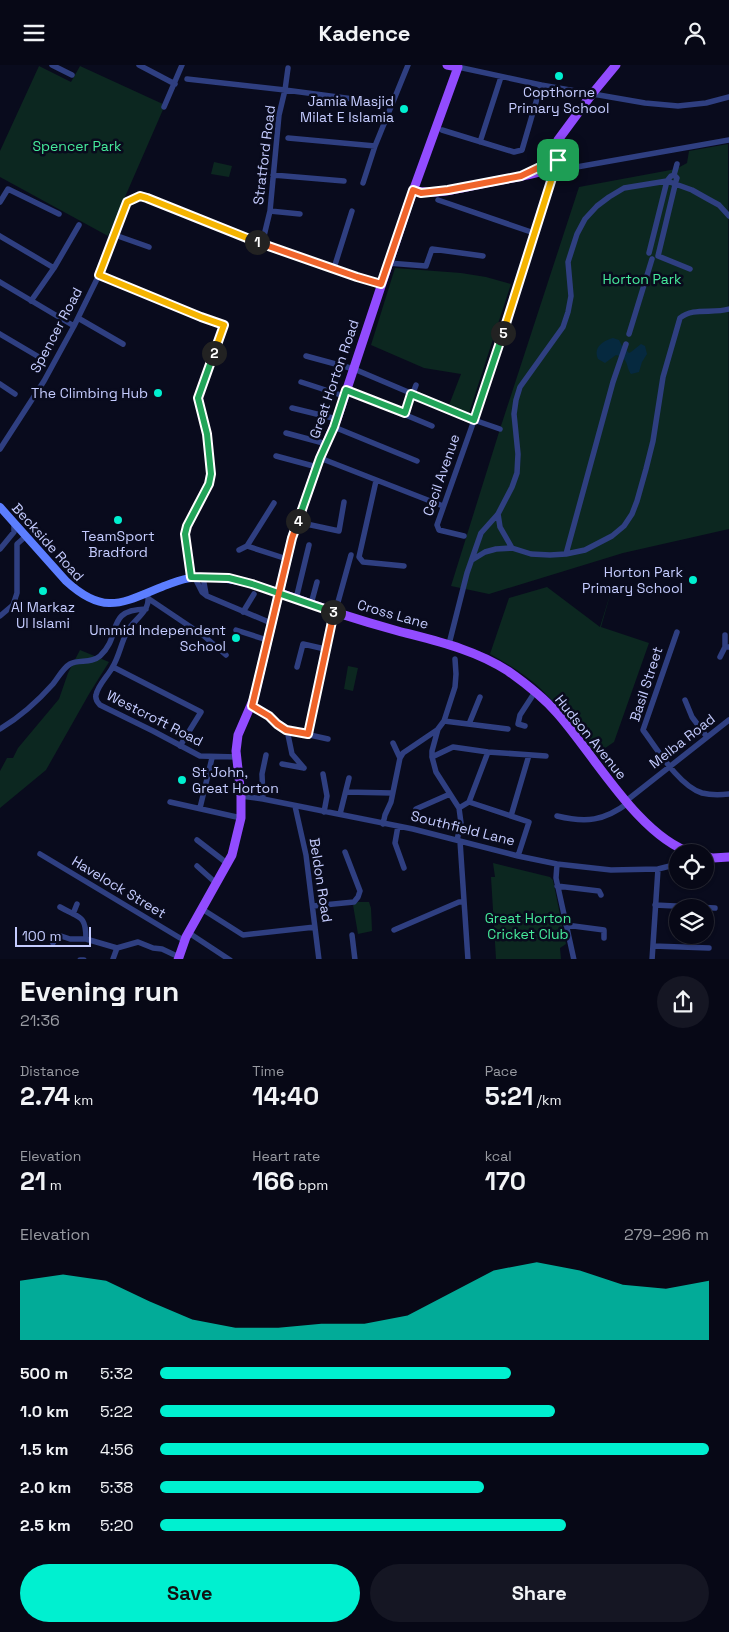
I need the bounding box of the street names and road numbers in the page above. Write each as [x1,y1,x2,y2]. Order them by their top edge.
street label: Stratford Road [249,104,279,206]
street label: Spencer Road [26,284,86,376]
street label: Great Horton Road [305,317,363,441]
street label: Cecil Avenue [419,432,463,518]
street label: Beckside Road [8,499,88,585]
street label: Cross Lane [355,595,431,633]
street label: Basil Street [625,644,667,724]
street label: Westcroft Road [104,686,206,750]
street label: Hudson Avenue [551,691,631,783]
street label: Melba Road [645,710,719,772]
street label: Southfield Lane [409,806,517,850]
street label: Beldon Road [305,837,337,923]
street label: Havelock Street [69,852,169,922]

